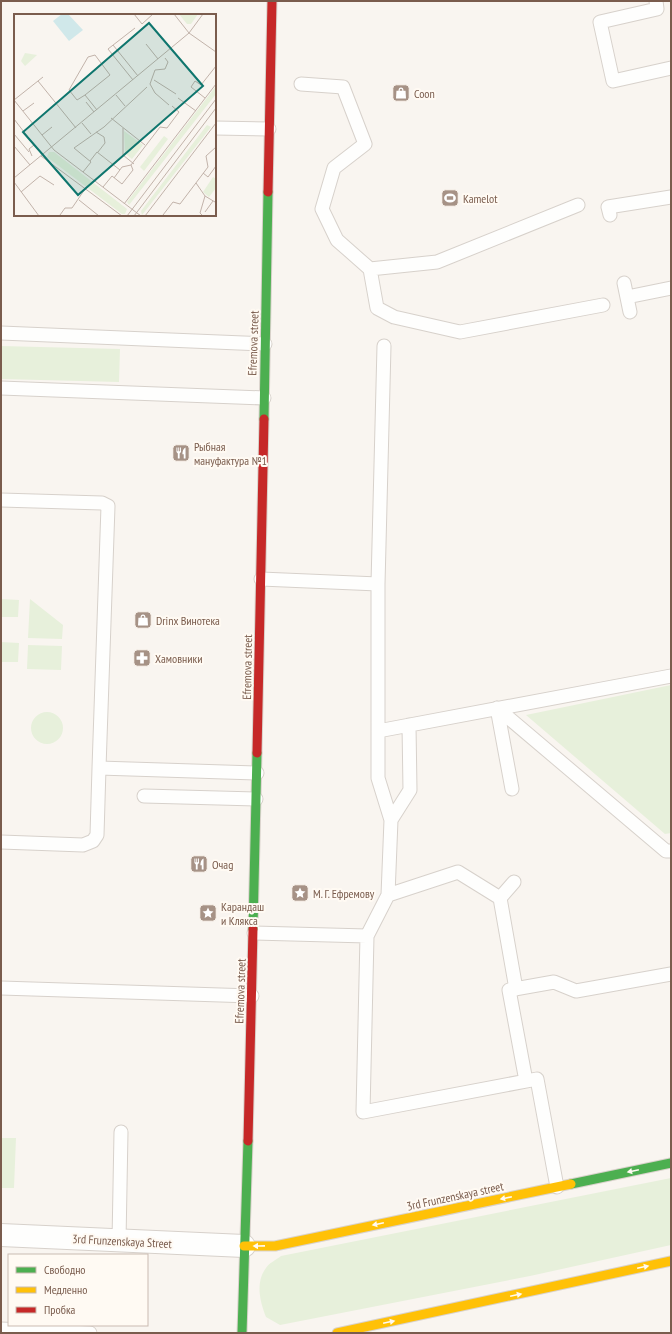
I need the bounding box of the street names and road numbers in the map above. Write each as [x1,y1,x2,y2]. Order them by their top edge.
street label: Efremova street [244,310,262,376]
street label: Efremova street [239,634,255,700]
street label: Efremova street [231,958,249,1024]
street label: 3rd Frunzenskaya street [405,1178,505,1214]
street label: 3rd Frunzenskaya Street [72,1231,173,1251]

